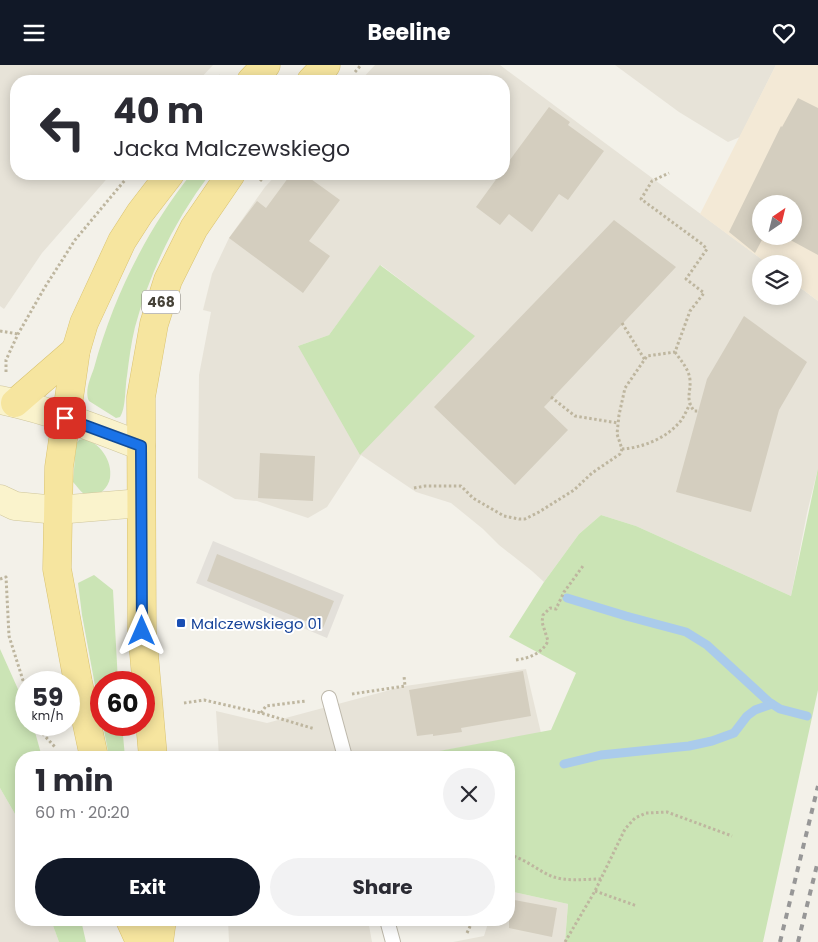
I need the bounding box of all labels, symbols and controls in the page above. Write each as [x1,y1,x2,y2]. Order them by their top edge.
text: Beeline [368,17,450,48]
icon: menu [20,19,48,47]
icon: heart [770,19,798,47]
text: 40 m [113,86,204,135]
icon: left [30,95,95,160]
text: Jacka Malczewskiego [113,133,350,164]
north arrow [752,195,802,245]
map controls [752,195,802,305]
button: layers [752,255,802,305]
road number: 468 [142,291,180,313]
pin [44,397,86,439]
icon: arrive [51,404,79,432]
position arrow [115,604,167,656]
place label: Malczewskiego 01 [191,613,322,634]
marker: Malczewskiego 01 [175,617,187,629]
speed limit sign: 60 [90,671,155,736]
text: 59 [32,680,63,715]
text: km/h [32,707,63,724]
text: 1 min [35,759,113,802]
button: close [443,768,495,820]
text: 60 m · 20:20 [35,801,130,824]
button: Exit [35,858,260,916]
button: Share [270,858,495,916]

